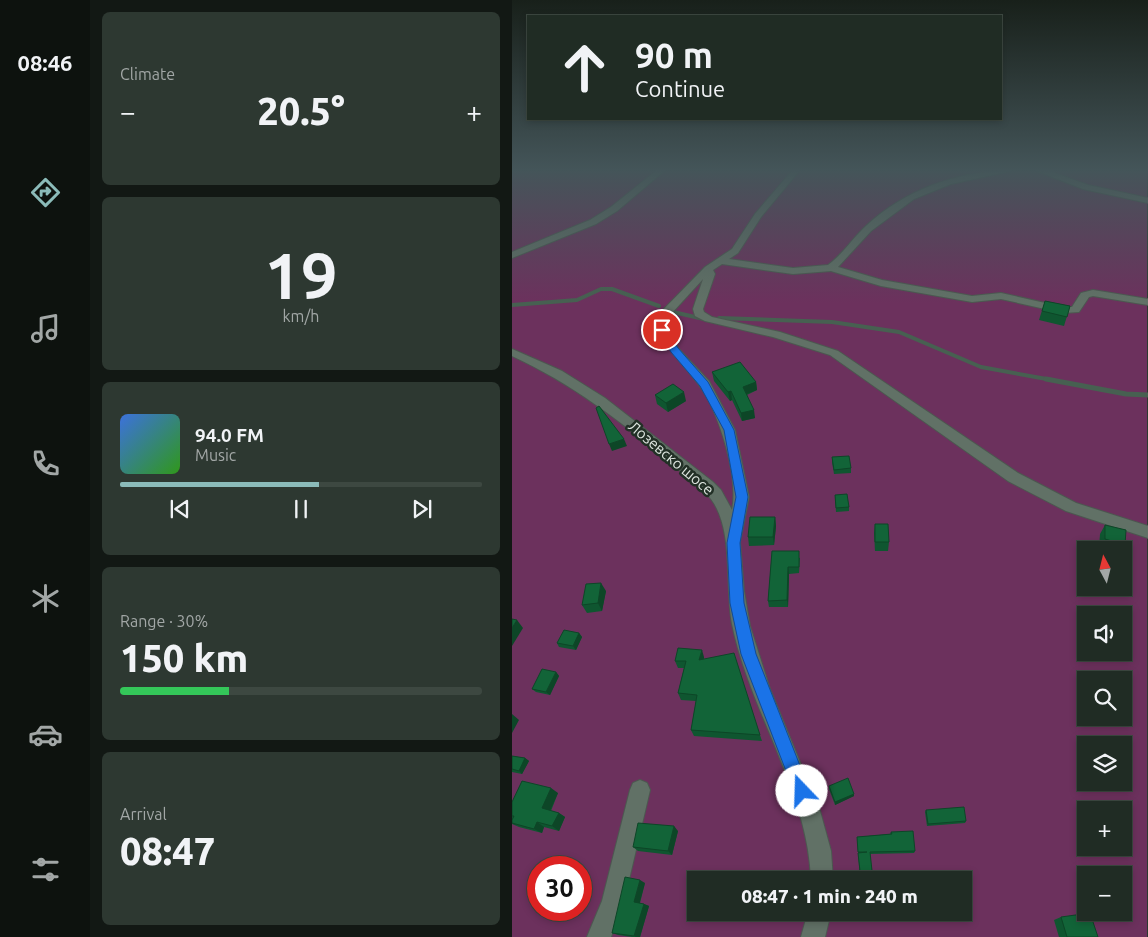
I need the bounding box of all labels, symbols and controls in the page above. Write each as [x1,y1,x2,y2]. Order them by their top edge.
icon: ahead [552,35,617,100]
text: 90 m [635,35,713,75]
text: 08:46 [17,50,73,75]
text: Climate [120,65,175,83]
text: Continue [635,76,725,101]
text: 20.5° [257,90,345,132]
text: − [120,96,136,127]
text: + [466,96,482,127]
icon: directions [28,175,63,210]
text: 19 [264,238,338,311]
text: km/h [283,307,319,325]
pin [641,309,683,351]
icon: music [28,311,63,346]
icon: arrive [648,316,676,344]
street label: Лозевско шосе [625,417,717,498]
text: 94.0 FM [195,424,264,446]
icon: phone [28,446,63,481]
text: Music [195,446,236,464]
icon: previous [166,495,194,523]
icon: pause [287,495,315,523]
icon: next [408,495,436,523]
north arrow [1077,541,1132,596]
map controls [1077,541,1132,921]
icon: climate [28,581,63,616]
button: sound [1077,606,1132,661]
text: Range · 30% [120,612,208,630]
text: 150 km [120,637,248,679]
button: search [1077,671,1132,726]
icon: car [28,717,63,752]
button: layers [1077,736,1132,791]
position arrow [775,764,827,816]
button: + [1077,801,1132,856]
text: Arrival [120,805,167,823]
text: 08:47 [120,830,215,872]
icon: filters [28,852,63,887]
speed limit sign: 30 [527,856,592,921]
button: − [1077,866,1132,921]
text: 08:47 · 1 min · 240 m [741,885,918,907]

